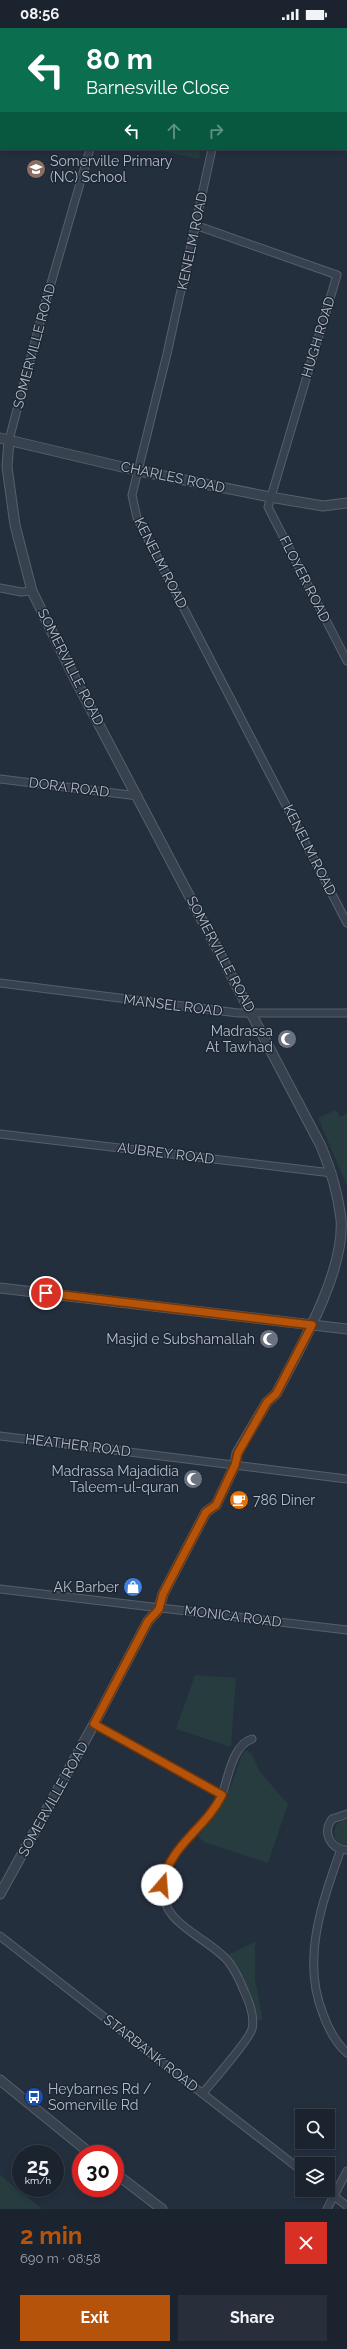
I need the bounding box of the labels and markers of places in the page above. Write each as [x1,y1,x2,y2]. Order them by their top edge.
place label: Somerville Primary (NC) School [50,153,173,185]
school or university icon: Somerville Primary (NC) School [25,158,47,180]
place label: Madrassa At Tawhad [206,1023,273,1055]
mosque icon: Madrassa At Tawhad [276,1028,298,1050]
pin [29,1276,63,1310]
mosque icon: Masjid e Subshamallah [258,1328,280,1350]
place label: Masjid e Subshamallah [106,1331,255,1347]
place label: Madrassa Majadidia Taleem-ul-quran [51,1463,179,1495]
mosque icon: Madrassa Majadidia Taleem-ul-quran [182,1468,204,1490]
cafe icon: 786 Diner [228,1489,250,1511]
place label: 786 Diner [253,1492,315,1508]
shop icon: AK Barber [122,1576,144,1598]
place label: AK Barber [53,1579,119,1595]
place label: Heybarnes Rd / Somerville Rd [48,2081,152,2113]
bus stop icon: Heybarnes Rd / Somerville Rd [23,2086,45,2108]

